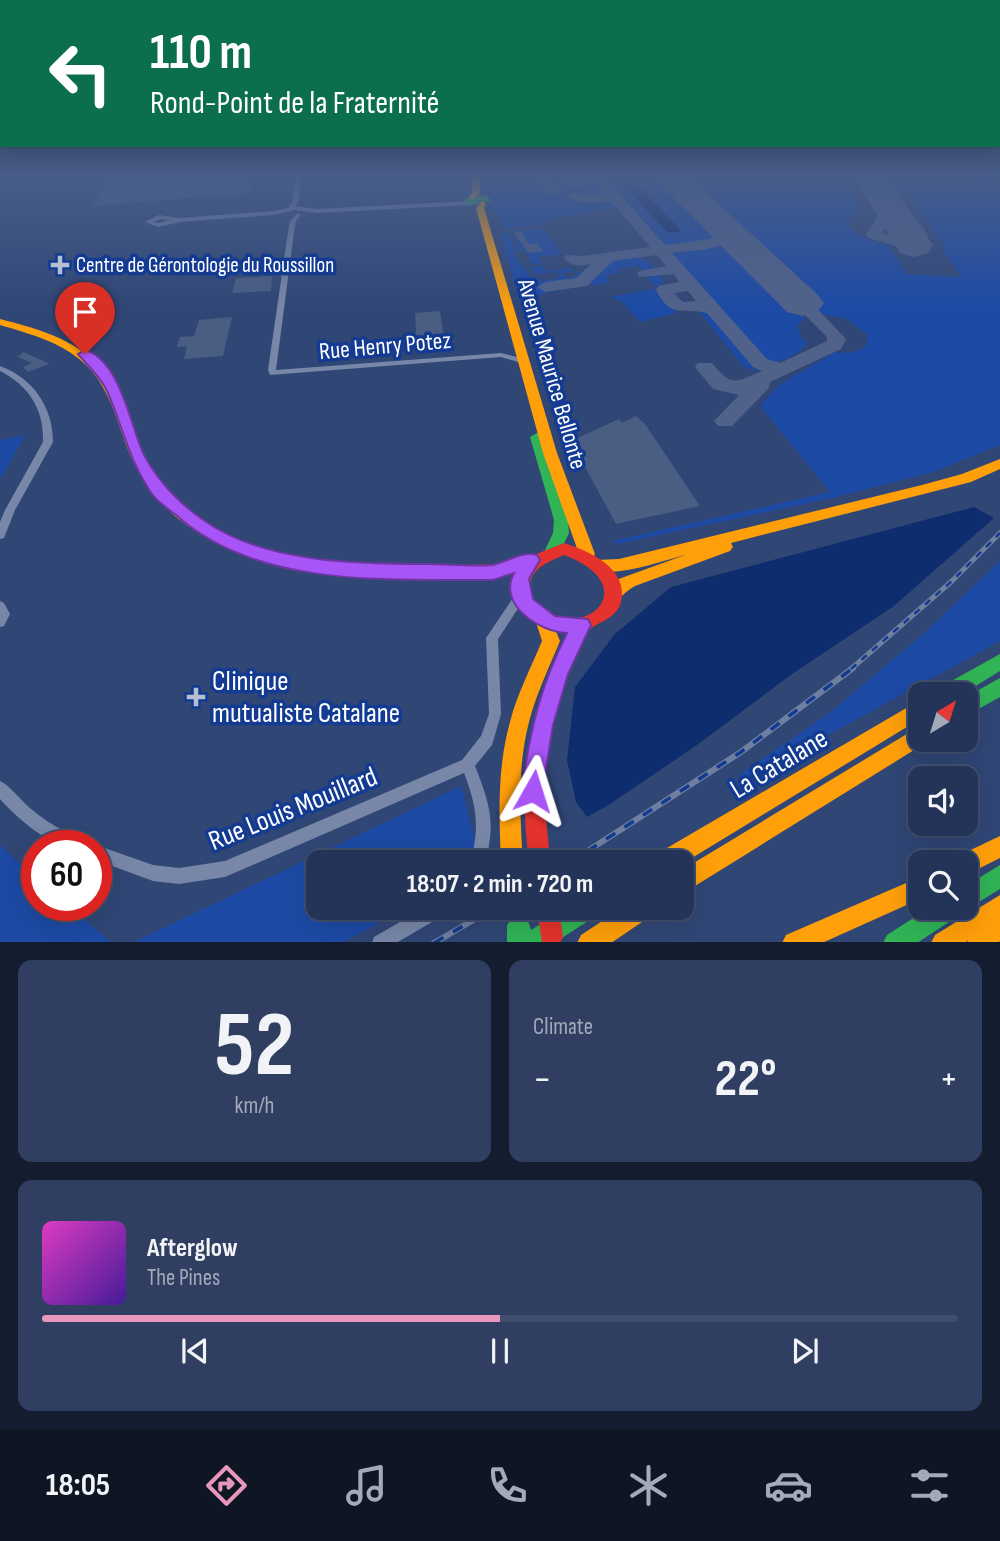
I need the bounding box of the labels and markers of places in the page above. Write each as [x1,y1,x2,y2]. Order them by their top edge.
place label: Centre de Gérontologie du Roussillon [76,253,334,278]
marker: Centre de Gérontologie du Roussillon [50,255,70,275]
pin [55,282,115,354]
place label: Clinique mutualiste Catalane [212,665,400,730]
marker: Clinique mutualiste Catalane [186,687,206,707]

